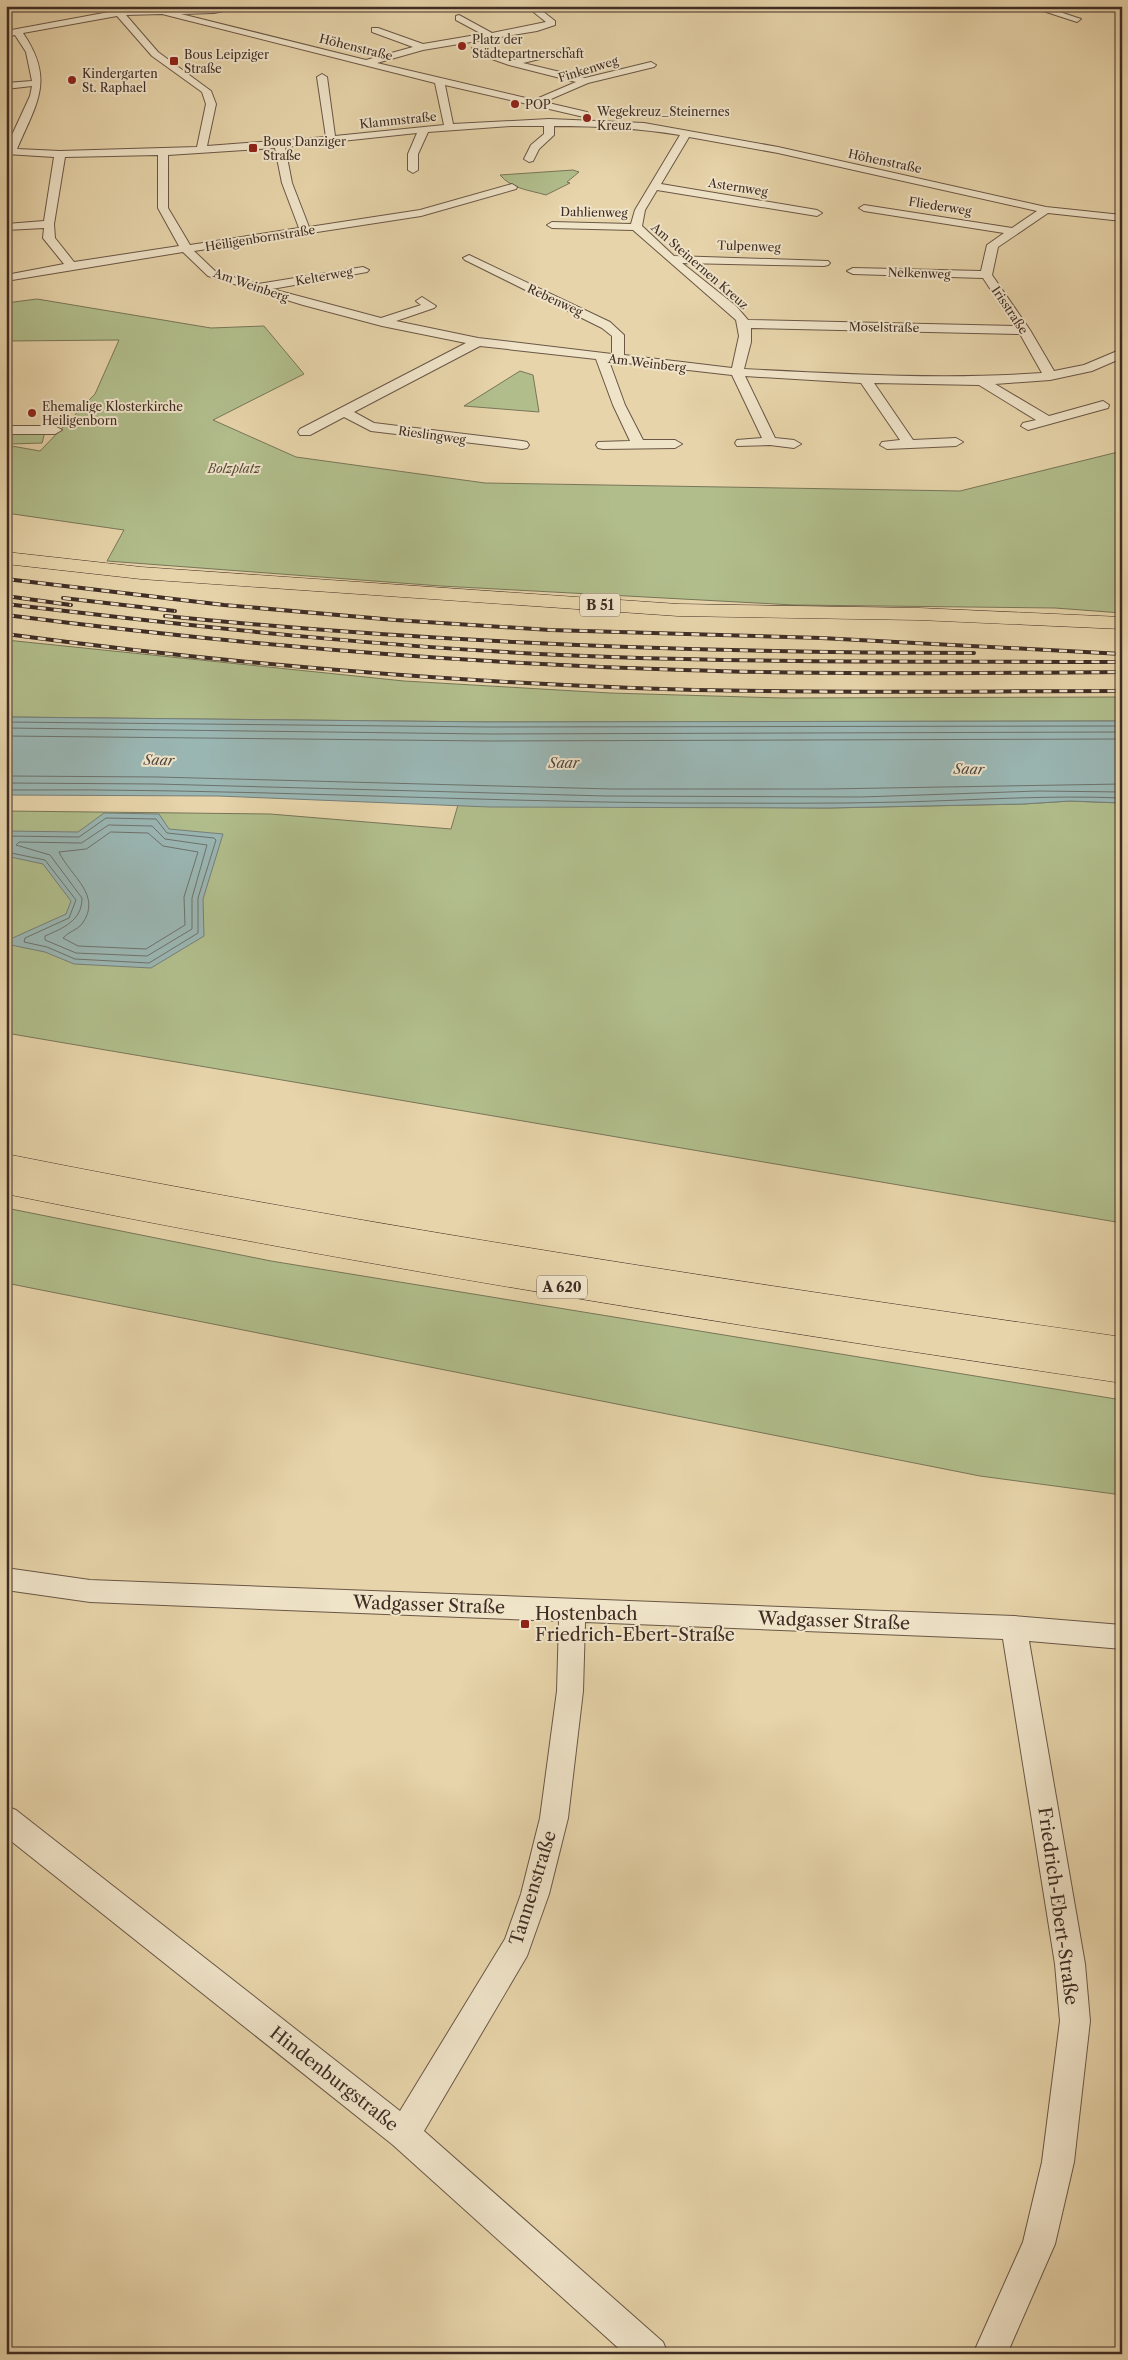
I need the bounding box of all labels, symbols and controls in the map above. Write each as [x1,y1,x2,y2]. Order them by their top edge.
street label: Höhenstraße [318,31,394,63]
place label: Platz der Städtepartnerschaft [472,32,585,61]
marker: Platz der Städtepartnerschaft [456,40,468,52]
place label: Bous Leipziger Straße [184,47,269,76]
street label: Finkenweg [556,53,620,85]
marker: Bous Leipziger Straße [168,55,180,67]
place label: Kindergarten St. Raphael [82,66,158,95]
marker: Kindergarten St. Raphael [66,74,78,86]
place label: POP [525,97,551,112]
marker: POP [509,98,521,110]
place label: Wegekreuz_Steinernes Kreuz [596,104,730,133]
street label: Klammstraße [359,108,438,132]
marker: Wegekreuz_Steinernes Kreuz [581,112,593,124]
place label: Bous Danziger Straße [263,134,346,163]
marker: Bous Danziger Straße [247,142,259,154]
street label: Höhenstraße [847,146,923,176]
street label: Asternweg [706,175,769,199]
street label: Fliederweg [907,194,973,218]
street label: Dahlienweg [560,204,628,220]
street label: Am Steinernen Kreuz [648,219,752,312]
street label: Heiligenbornstraße [204,222,316,254]
street label: Tulpenweg [717,237,782,255]
street label: Kelterweg [294,263,355,288]
street label: Nelkenweg [887,264,951,282]
street label: Am Weinberg [211,265,291,305]
street label: Rebenweg [525,281,586,320]
street label: Irisstraße [989,283,1032,337]
street label: Moselstraße [849,319,920,335]
street label: Am Weinberg [606,351,687,375]
place label: Ehemalige Klosterkirche Heiligenborn [42,399,183,428]
marker: Ehemalige Klosterkirche Heiligenborn [26,407,38,419]
street label: Rieslingweg [397,423,467,447]
park label: Bolzplatz [207,461,261,476]
road number: B 51 [580,594,620,616]
water label: Saar [142,751,176,769]
water label: Saar [548,754,581,772]
water label: Saar [952,760,986,778]
road number: A 620 [537,1275,587,1298]
street label: Wadgasser Straße [352,1591,505,1619]
place label: Hostenbach Friedrich-Ebert-Straße [535,1603,735,1646]
street label: Wadgasser Straße [757,1607,910,1635]
marker: Hostenbach Friedrich-Ebert-Straße [519,1618,531,1630]
street label: Friedrich-Ebert-Straße [1033,1806,1083,2006]
street label: Tannenstraße [505,1828,561,1948]
street label: Hindenburgstraße [265,2022,403,2136]

